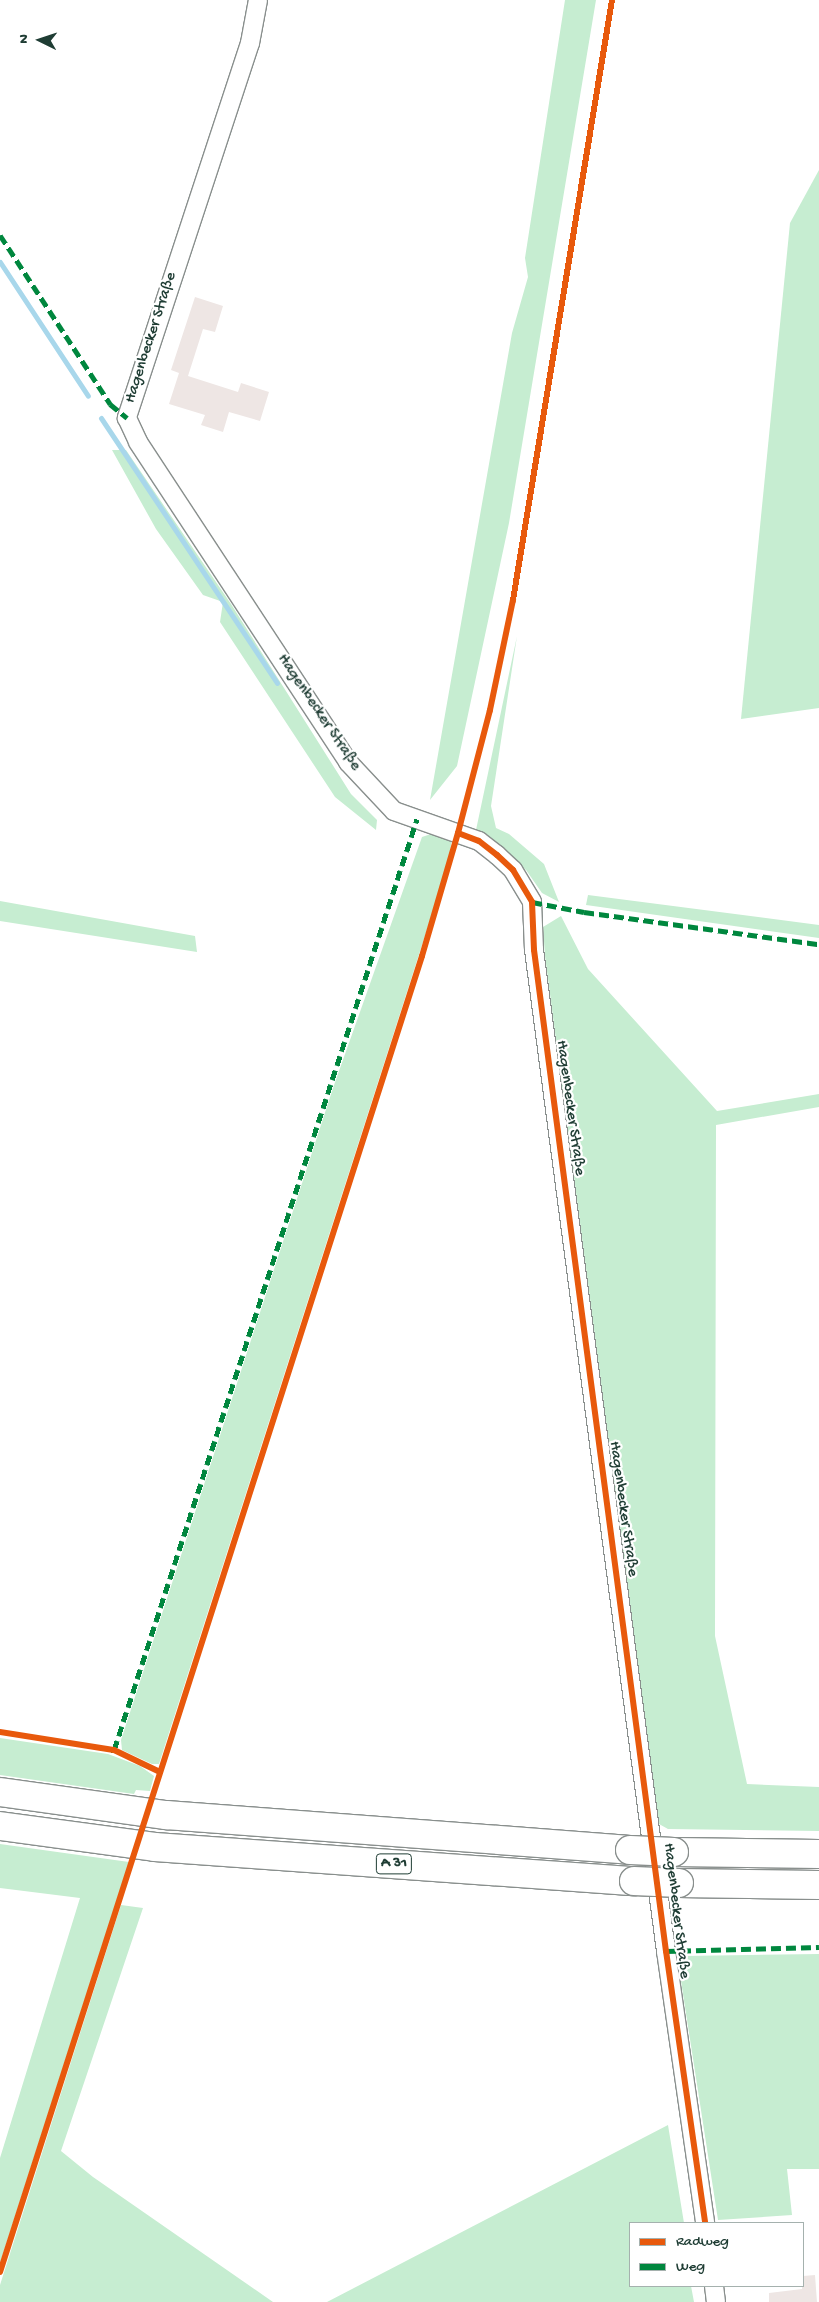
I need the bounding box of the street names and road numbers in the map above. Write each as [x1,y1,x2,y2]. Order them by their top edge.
street label: Hagenbecker Straße [122,270,182,406]
street label: Hagenbecker Straße [272,651,364,775]
street label: Hagenbecker Straße [550,1039,588,1177]
street label: Hagenbecker Straße [603,1440,641,1578]
street label: Hagenbecker Straße [657,1842,693,1980]
road number: A 31 [375,1852,413,1876]

